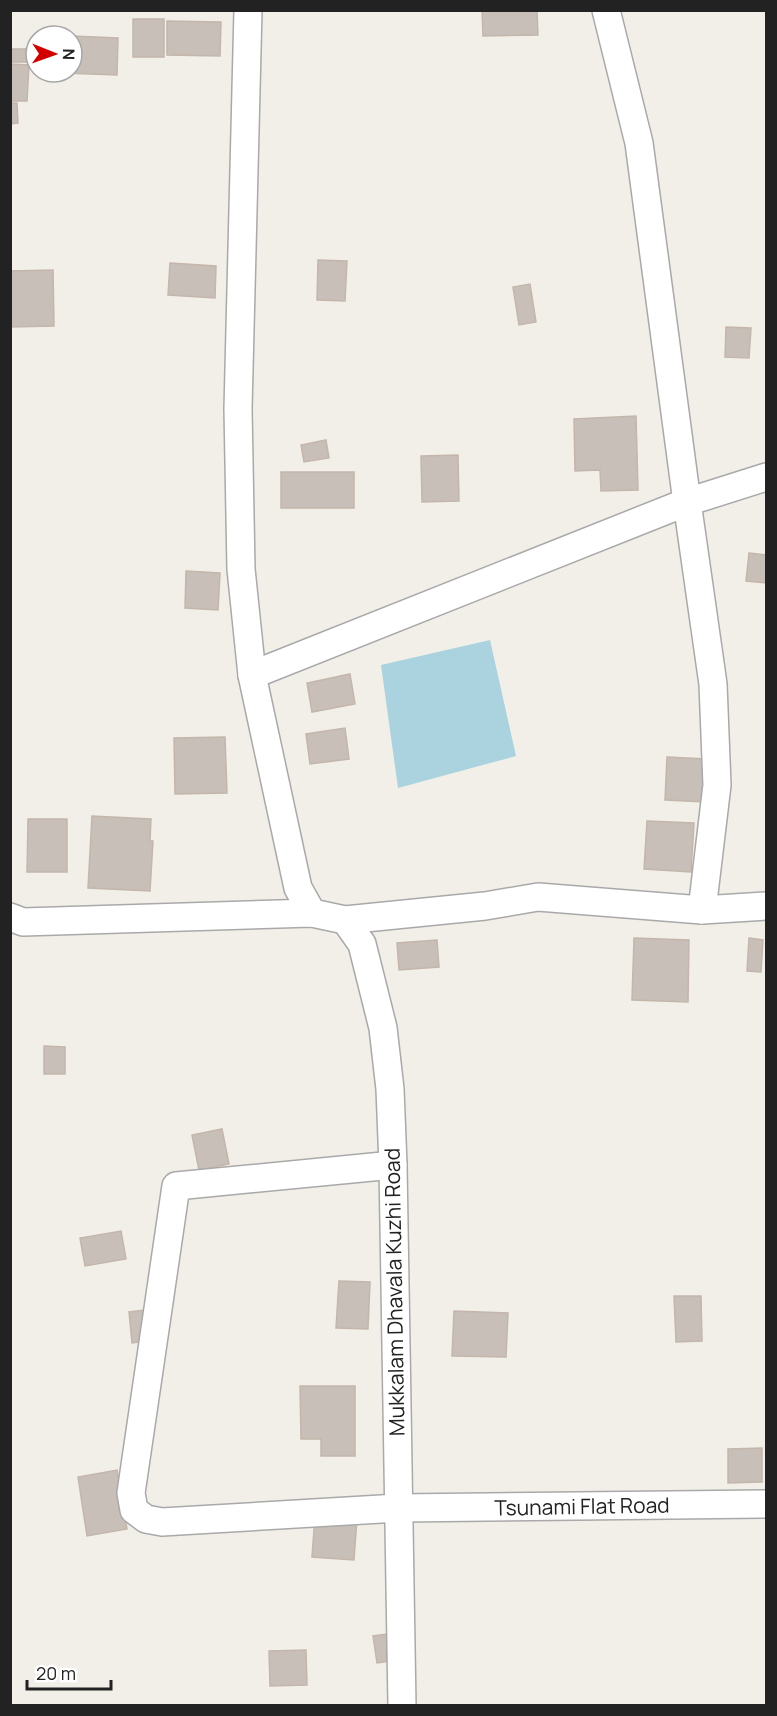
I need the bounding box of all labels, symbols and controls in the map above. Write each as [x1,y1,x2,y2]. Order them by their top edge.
north arrow [24,24,84,84]
text: N [58,48,80,60]
street label: Mukkalam Dhavala Kuzhi Road [377,1148,411,1436]
street label: Tsunami Flat Road [494,1490,670,1522]
scale bar [27,1653,111,1691]
text: 20 m [36,1661,76,1685]

